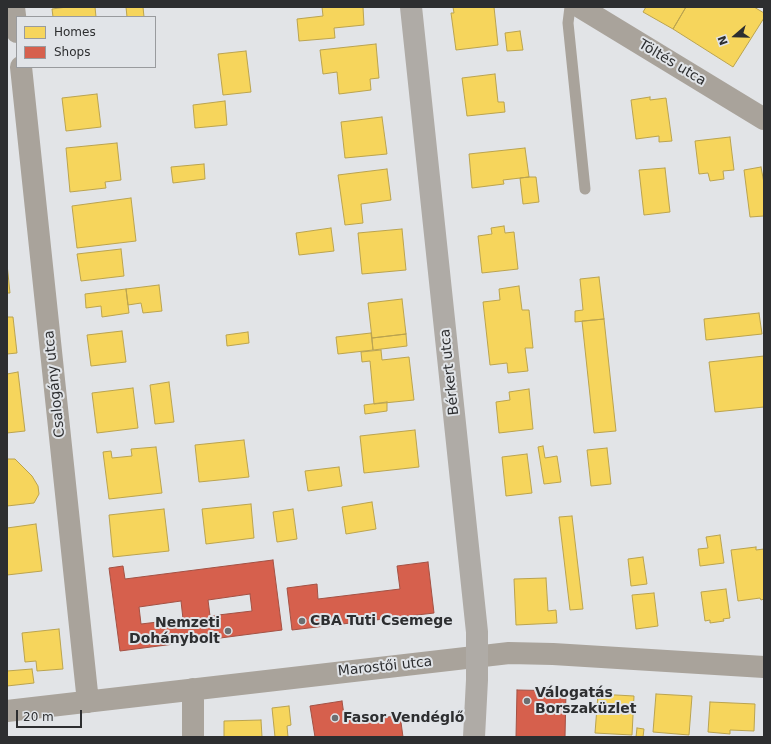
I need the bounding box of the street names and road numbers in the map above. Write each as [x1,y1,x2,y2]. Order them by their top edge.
street label: Töltés utca [635,36,709,90]
street label: Bérkert utca [437,328,463,416]
street label: Csalogány utca [41,330,69,438]
street label: Marostői utca [337,654,433,680]

